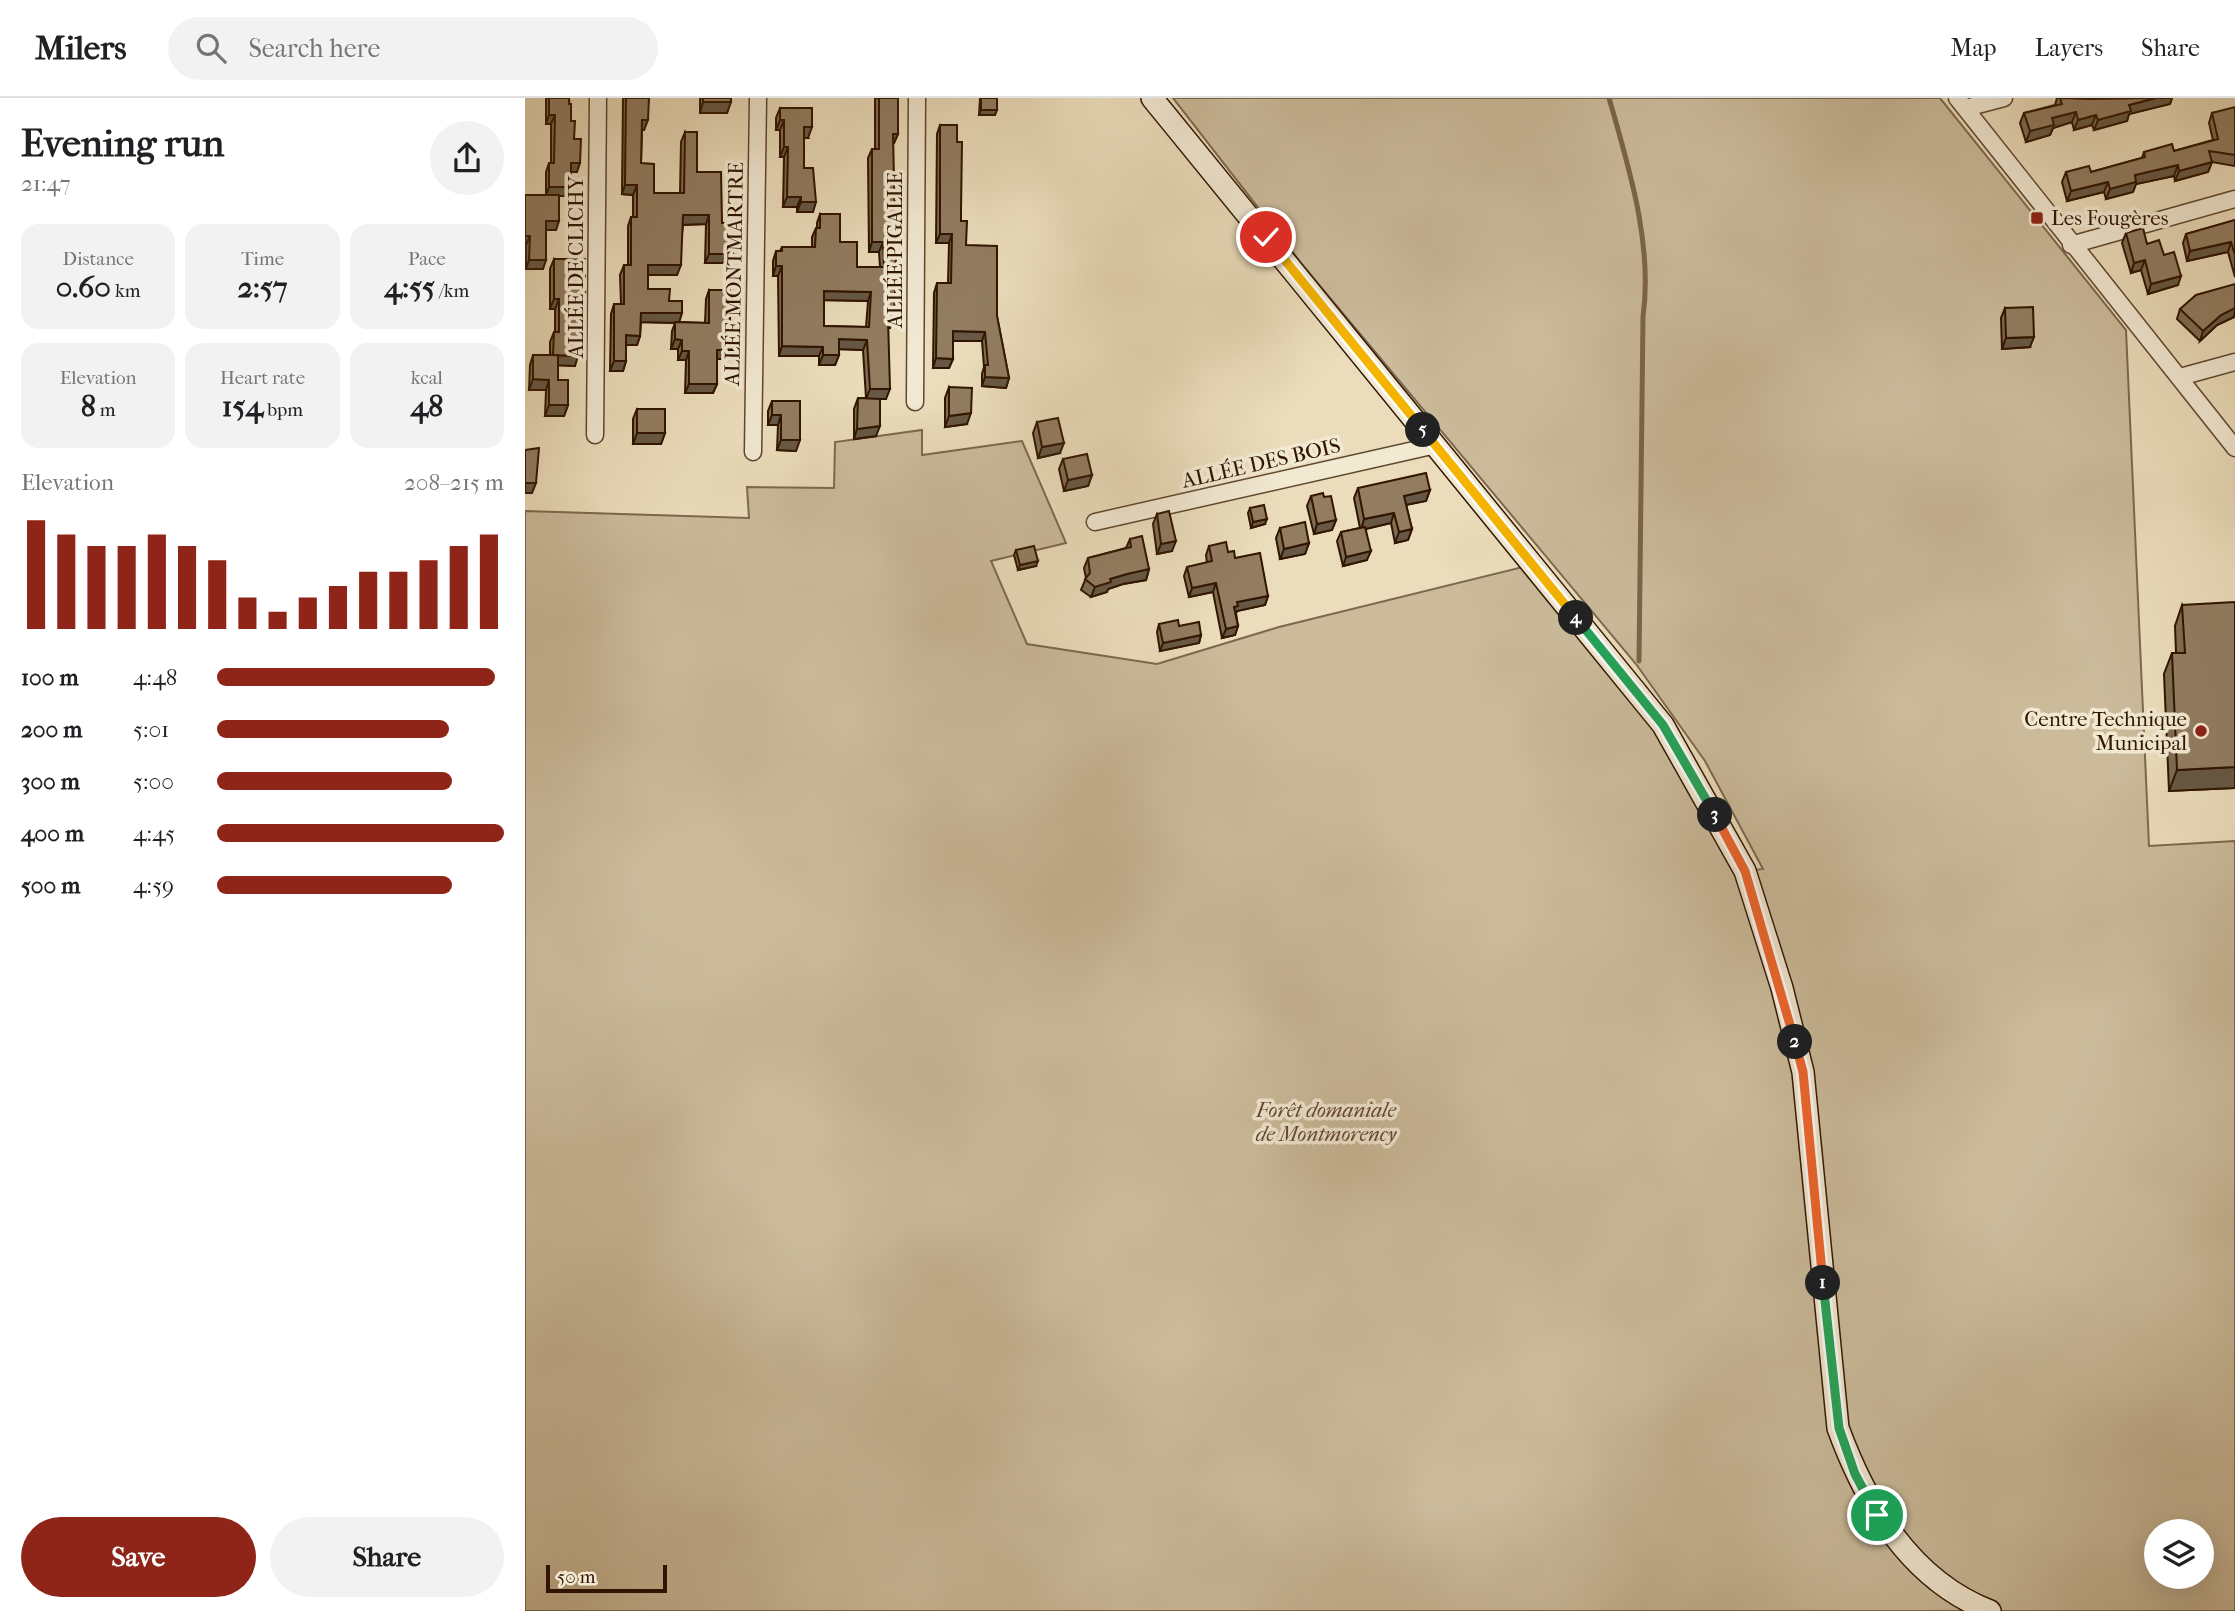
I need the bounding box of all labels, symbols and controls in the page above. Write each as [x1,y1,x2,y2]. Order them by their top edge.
search box [168,17,658,80]
text: Milers [35,29,126,68]
icon: search [192,29,230,67]
text: Search here [248,33,380,64]
text: Map [1951,34,1997,62]
text: Layers [2035,34,2103,62]
text: Share [2141,34,2200,62]
text: Evening run [21,121,224,166]
button: share [430,121,504,195]
street label: ALLÉE MONTMARTRE [720,162,748,387]
text: 21:47 [21,170,71,197]
street label: ALLÉE PIGALLE [883,172,907,329]
street label: ALLÉE DE CLICHY [564,175,588,359]
place label: Les Fougères [2051,206,2169,230]
pin [1236,207,1296,267]
marker: Les Fougères [2029,210,2045,226]
icon: check [1247,218,1285,256]
text: Distance [62,248,134,270]
text: Time [241,248,284,270]
text: Pace [408,248,446,270]
text: 0.60 [56,270,111,305]
text: 2:57 [237,270,288,305]
text: 4:55 [384,270,435,305]
text: km [111,280,141,302]
text: /km [435,280,469,302]
text: Elevation [60,367,137,389]
text: Heart rate [220,367,305,389]
text: kcal [411,367,443,389]
text: 8 [81,389,96,424]
text: 154 [222,389,263,424]
text: 48 [410,389,443,424]
text: m [96,399,116,421]
text: bpm [263,399,303,421]
pin: 5 [1405,412,1441,448]
text: 5 [1418,418,1427,440]
street label: ALLÉE DES BOIS [1178,433,1343,493]
text: Elevation [21,469,114,496]
text: 208–215 m [404,469,504,496]
pin: 4 [1559,601,1593,636]
text: 4 [1570,606,1581,628]
text: 100 m [21,664,79,691]
text: 4:48 [133,664,177,691]
place label: Centre Technique Municipal [2024,707,2187,755]
text: 200 m [21,716,82,743]
text: 5:01 [133,716,169,743]
marker: Centre Technique Municipal [2193,723,2209,739]
text: 300 m [21,768,80,795]
text: 5:00 [133,768,174,795]
pin: 3 [1697,798,1733,832]
text: 3 [1711,803,1718,825]
text: 400 m [21,820,84,847]
text: 4:45 [133,820,175,847]
text: 500 m [21,872,80,899]
text: 4:59 [133,872,174,899]
pin: 2 [1777,1024,1813,1060]
text: 2 [1790,1030,1799,1052]
park label: Forêt domaniale de Montmorency [1255,1098,1398,1146]
pin: 1 [1805,1266,1841,1300]
text: 1 [1819,1271,1826,1293]
pin [1847,1485,1907,1545]
icon: arrive [1858,1496,1896,1534]
button: Save [21,1517,256,1597]
button: Share [270,1517,504,1597]
map controls [2144,1519,2214,1589]
button: layers [2144,1519,2214,1589]
scale bar [546,1562,667,1594]
text: 50 m [557,1566,596,1588]

